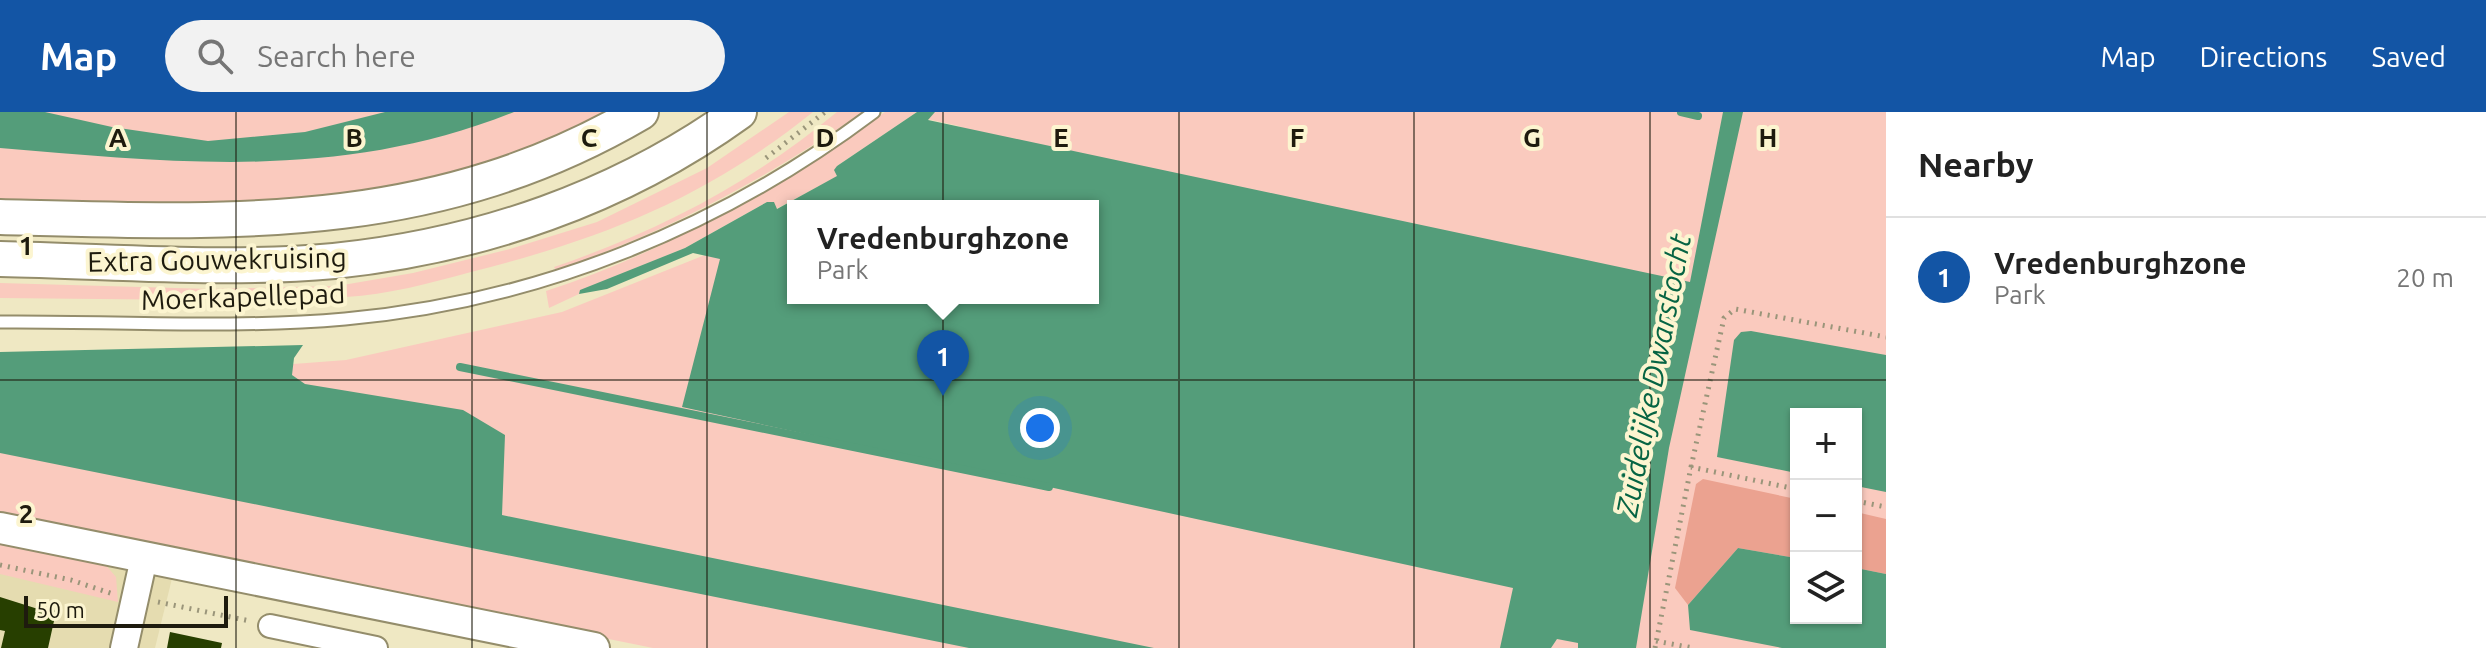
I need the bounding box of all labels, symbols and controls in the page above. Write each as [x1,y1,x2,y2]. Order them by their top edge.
search box [165,20,725,92]
icon: search [193,34,237,78]
text: Map [40,35,117,77]
text: Search here [257,39,416,73]
text: Map [2100,41,2156,72]
text: Directions [2200,41,2327,72]
text: Saved [2371,41,2446,72]
text: A [109,123,128,152]
text: B [345,123,363,152]
text: C [581,123,598,152]
text: D [816,123,834,152]
text: E [1053,123,1069,152]
text: F [1290,123,1304,152]
text: G [1523,123,1541,152]
text: H [1759,123,1777,152]
text: Nearby [1918,145,2033,183]
popup [787,200,1099,304]
text: Vredenburghzone [817,221,1069,255]
text: 1 [19,231,33,260]
water label: Zuidelijke Dwarstocht [1609,231,1697,520]
street label: Extra Gouwekruising [87,241,347,277]
text: Vredenburghzone [1994,246,2247,280]
text: Park [817,255,868,284]
text: 1 [1937,263,1951,292]
text: 20 m [2396,263,2454,292]
street label: Moerkapellepad [140,277,346,315]
text: Park [1994,280,2046,309]
pin: 1 [917,330,969,396]
your location [1020,408,1060,448]
map controls [1790,408,1862,624]
button: + [1790,408,1862,480]
button: − [1790,480,1862,552]
text: 2 [19,499,33,528]
button: layers [1790,552,1862,624]
scale bar [24,592,228,628]
text: 50 m [36,597,85,622]

